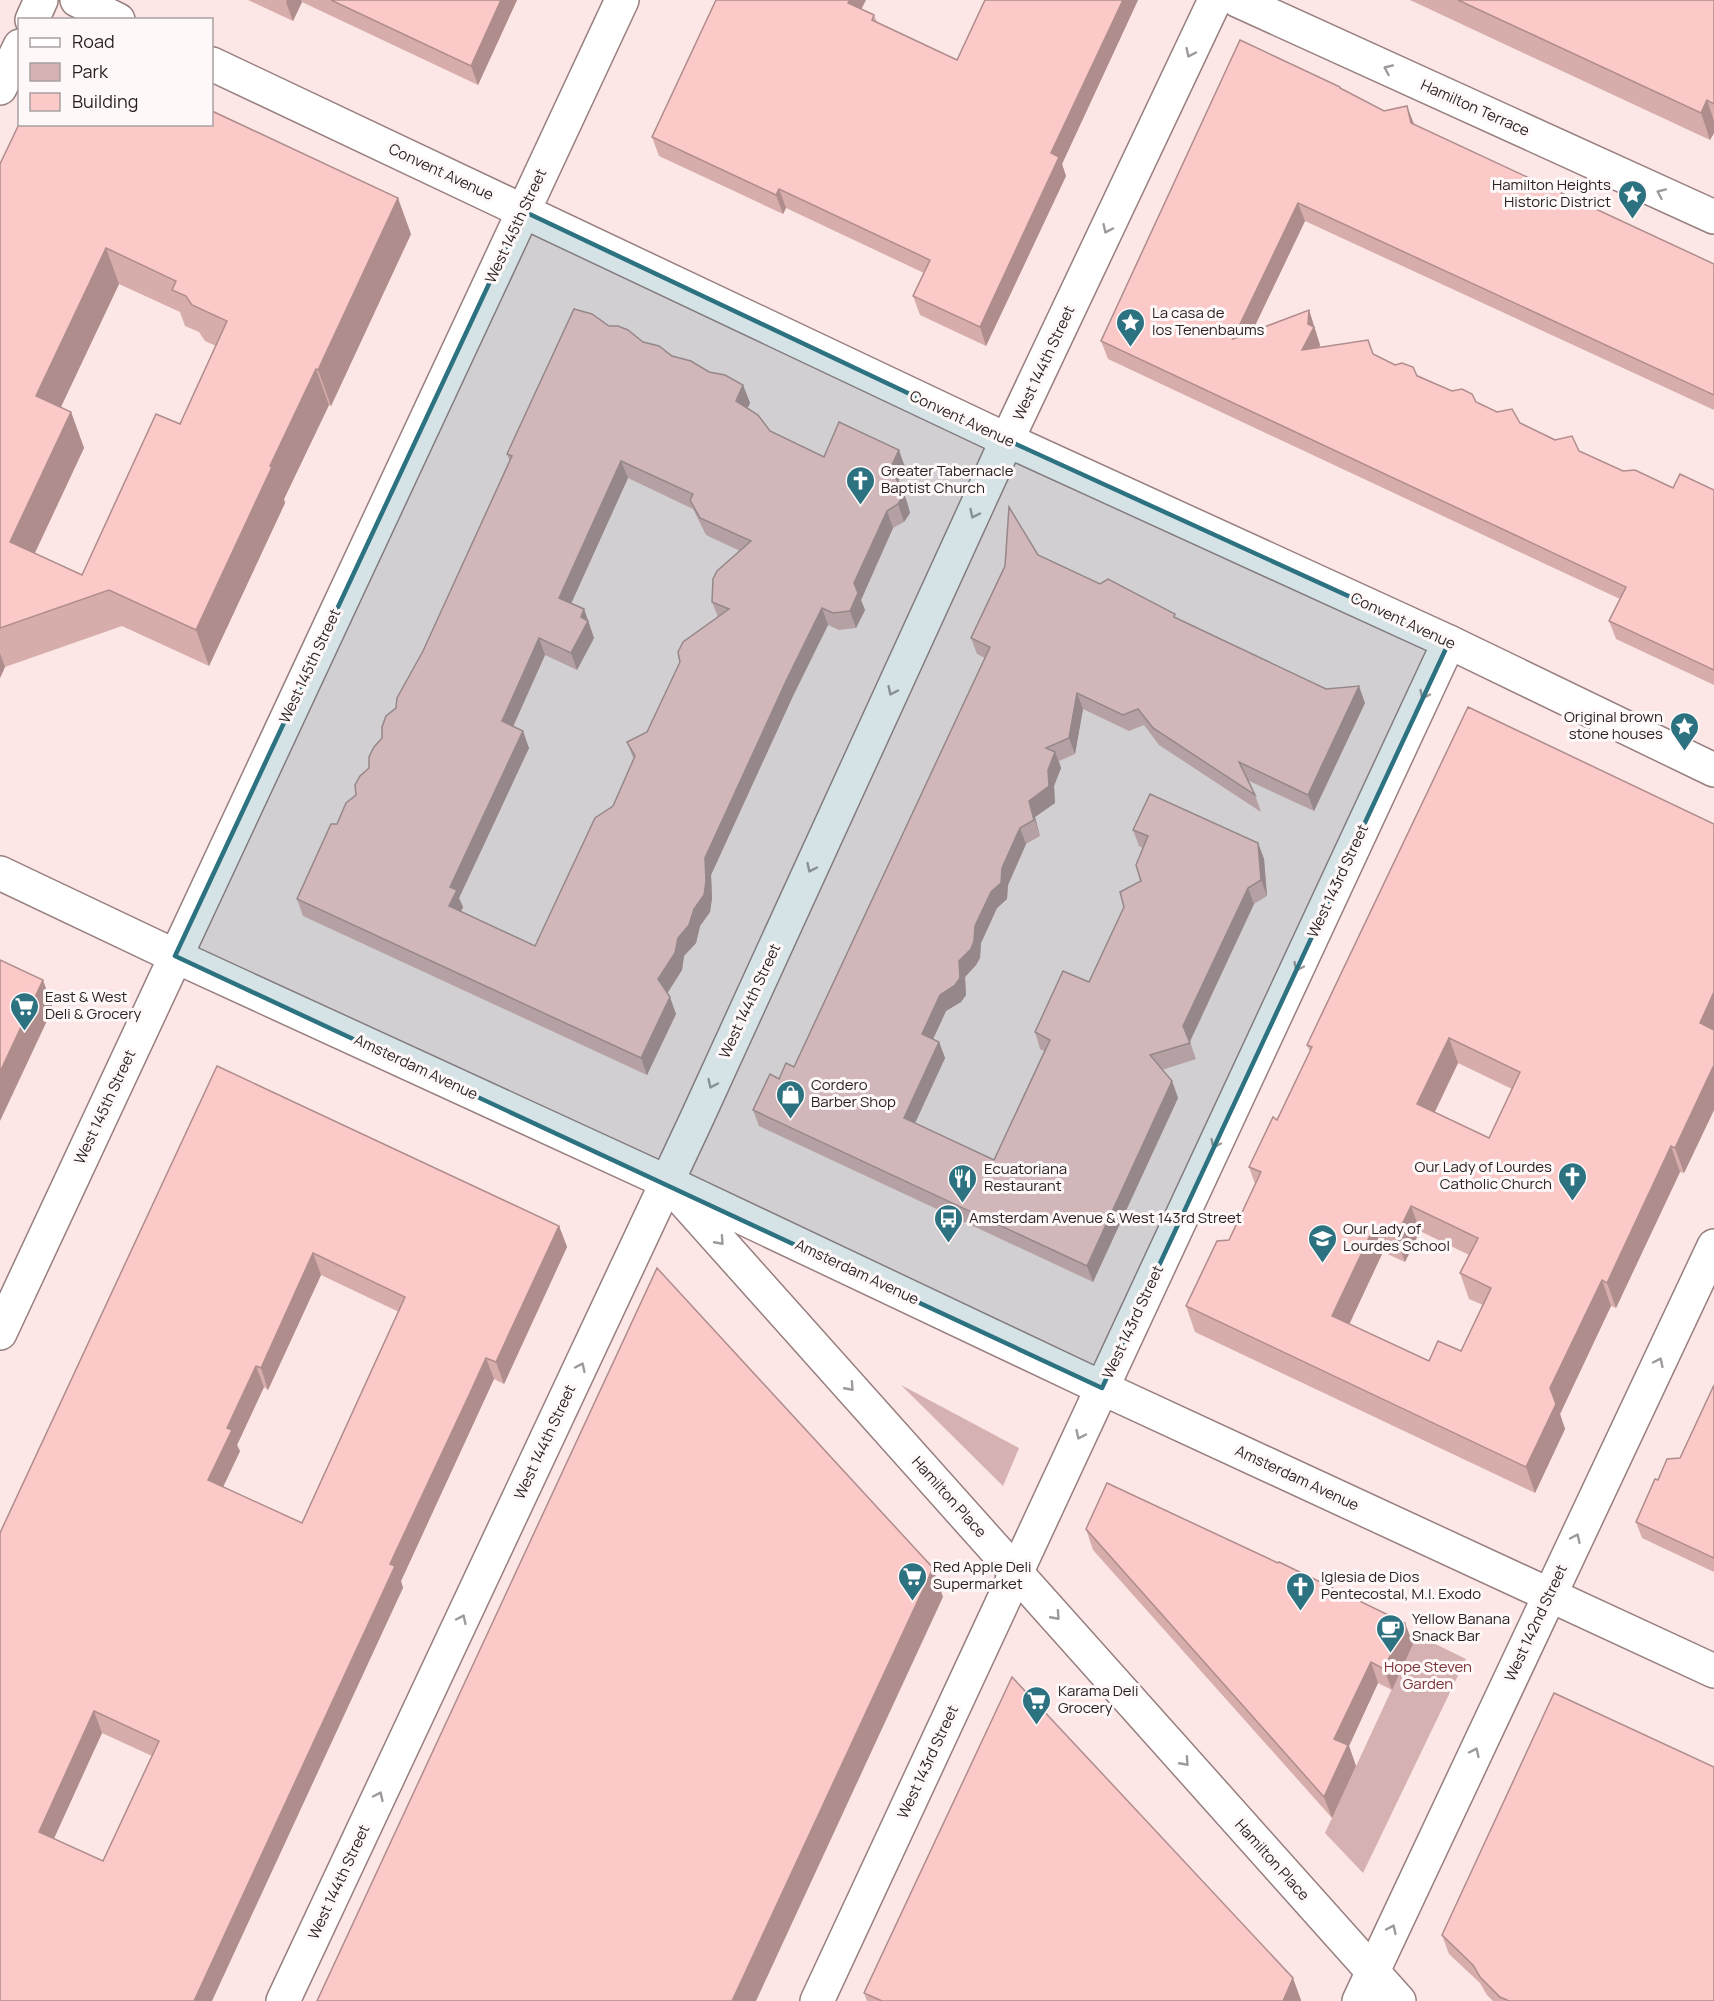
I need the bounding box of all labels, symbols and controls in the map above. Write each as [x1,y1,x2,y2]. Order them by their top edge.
legend [18,18,213,126]
text: Road [72,29,115,53]
one-way arrow [1185,46,1197,57]
text: Park [72,59,109,83]
one-way arrow [1383,64,1394,76]
street label: Hamilton Terrace [1417,74,1533,141]
text: Building [72,89,138,113]
street label: Convent Avenue [385,138,497,205]
street label: West 145th Street [480,165,551,286]
place label: Hamilton Heights Historic District [1492,174,1611,212]
place icon: Hamilton Heights Historic District [1616,178,1648,220]
one-way arrow [1656,188,1667,200]
one-way arrow [1103,223,1115,234]
street label: West 144th Street [1008,302,1079,424]
place label: La casa de los Tenenbaums [1152,302,1265,340]
place icon: La casa de los Tenenbaums [1115,306,1147,348]
street label: Convent Avenue [906,385,1018,452]
place label: Greater Tabernacle Baptist Church [881,460,1014,498]
church icon: Greater Tabernacle Baptist Church [844,464,876,506]
one-way arrow [969,507,981,518]
street label: Convent Avenue [1347,587,1459,654]
street label: West 145th Street [274,605,345,726]
one-way arrow [888,684,900,695]
one-way arrow [1420,689,1432,700]
place label: Original brown stone houses [1564,706,1663,744]
place icon: Original brown stone houses [1668,710,1700,752]
street label: West 143rd Street [1302,821,1373,941]
one-way arrow [806,862,818,873]
street label: West 144th Street [714,940,785,1062]
one-way arrow [1293,961,1305,972]
place label: East & West Deli & Grocery [45,986,141,1024]
supermarket icon: East & West Deli & Grocery [8,990,40,1032]
street label: Amsterdam Avenue [351,1029,482,1105]
street label: West 145th Street [69,1046,140,1167]
place label: Cordero Barber Shop [811,1074,896,1112]
one-way arrow [708,1077,720,1088]
shop icon: Cordero Barber Shop [774,1078,806,1120]
one-way arrow [1211,1137,1223,1148]
place label: Our Lady of Lourdes Catholic Church [1415,1156,1552,1194]
place label: Ecuatoriana Restaurant [984,1158,1067,1196]
church icon: Our Lady of Lourdes Catholic Church [1557,1160,1589,1202]
restaurant icon: Ecuatoriana Restaurant [947,1162,979,1204]
bus stop icon: Amsterdam Avenue & West 143rd Street [932,1202,964,1244]
place label: Amsterdam Avenue & West 143rd Street [969,1207,1242,1228]
place label: Our Lady of Lourdes School [1343,1218,1450,1256]
school or university icon: Our Lady of Lourdes School [1306,1222,1338,1264]
street label: Amsterdam Avenue [792,1234,923,1310]
one-way arrow [713,1235,724,1245]
street label: West 143rd Street [1097,1262,1168,1382]
one-way arrow [1652,1357,1664,1368]
one-way arrow [573,1362,585,1373]
one-way arrow [843,1380,854,1391]
street label: West 144th Street [509,1381,580,1503]
one-way arrow [1076,1429,1088,1440]
street label: Amsterdam Avenue [1232,1440,1363,1516]
street label: Hamilton Place [907,1452,992,1542]
one-way arrow [1568,1533,1580,1544]
place label: Red Apple Deli Supermarket [933,1556,1032,1594]
supermarket icon: Red Apple Deli Supermarket [896,1560,928,1602]
street label: West 142nd Street [1499,1561,1572,1685]
place label: Iglesia de Dios Pentecostal, M.I. Exodo [1321,1566,1481,1604]
church icon: Iglesia de Dios Pentecostal, M.I. Exodo [1284,1570,1316,1612]
place label: Yellow Banana Snack Bar [1412,1608,1510,1646]
one-way arrow [1049,1609,1060,1620]
cafe icon: Yellow Banana Snack Bar [1375,1612,1407,1654]
one-way arrow [455,1615,467,1626]
park label: Hope Steven Garden [1384,1656,1472,1694]
place label: Karama Deli Grocery [1058,1680,1139,1718]
supermarket icon: Karama Deli Grocery [1021,1684,1053,1726]
street label: West 143rd Street [892,1702,963,1822]
one-way arrow [1467,1748,1479,1759]
one-way arrow [1178,1755,1189,1765]
one-way arrow [372,1791,384,1802]
street label: Hamilton Place [1230,1815,1315,1905]
street label: West 144th Street [303,1821,374,1943]
one-way arrow [1385,1924,1397,1935]

